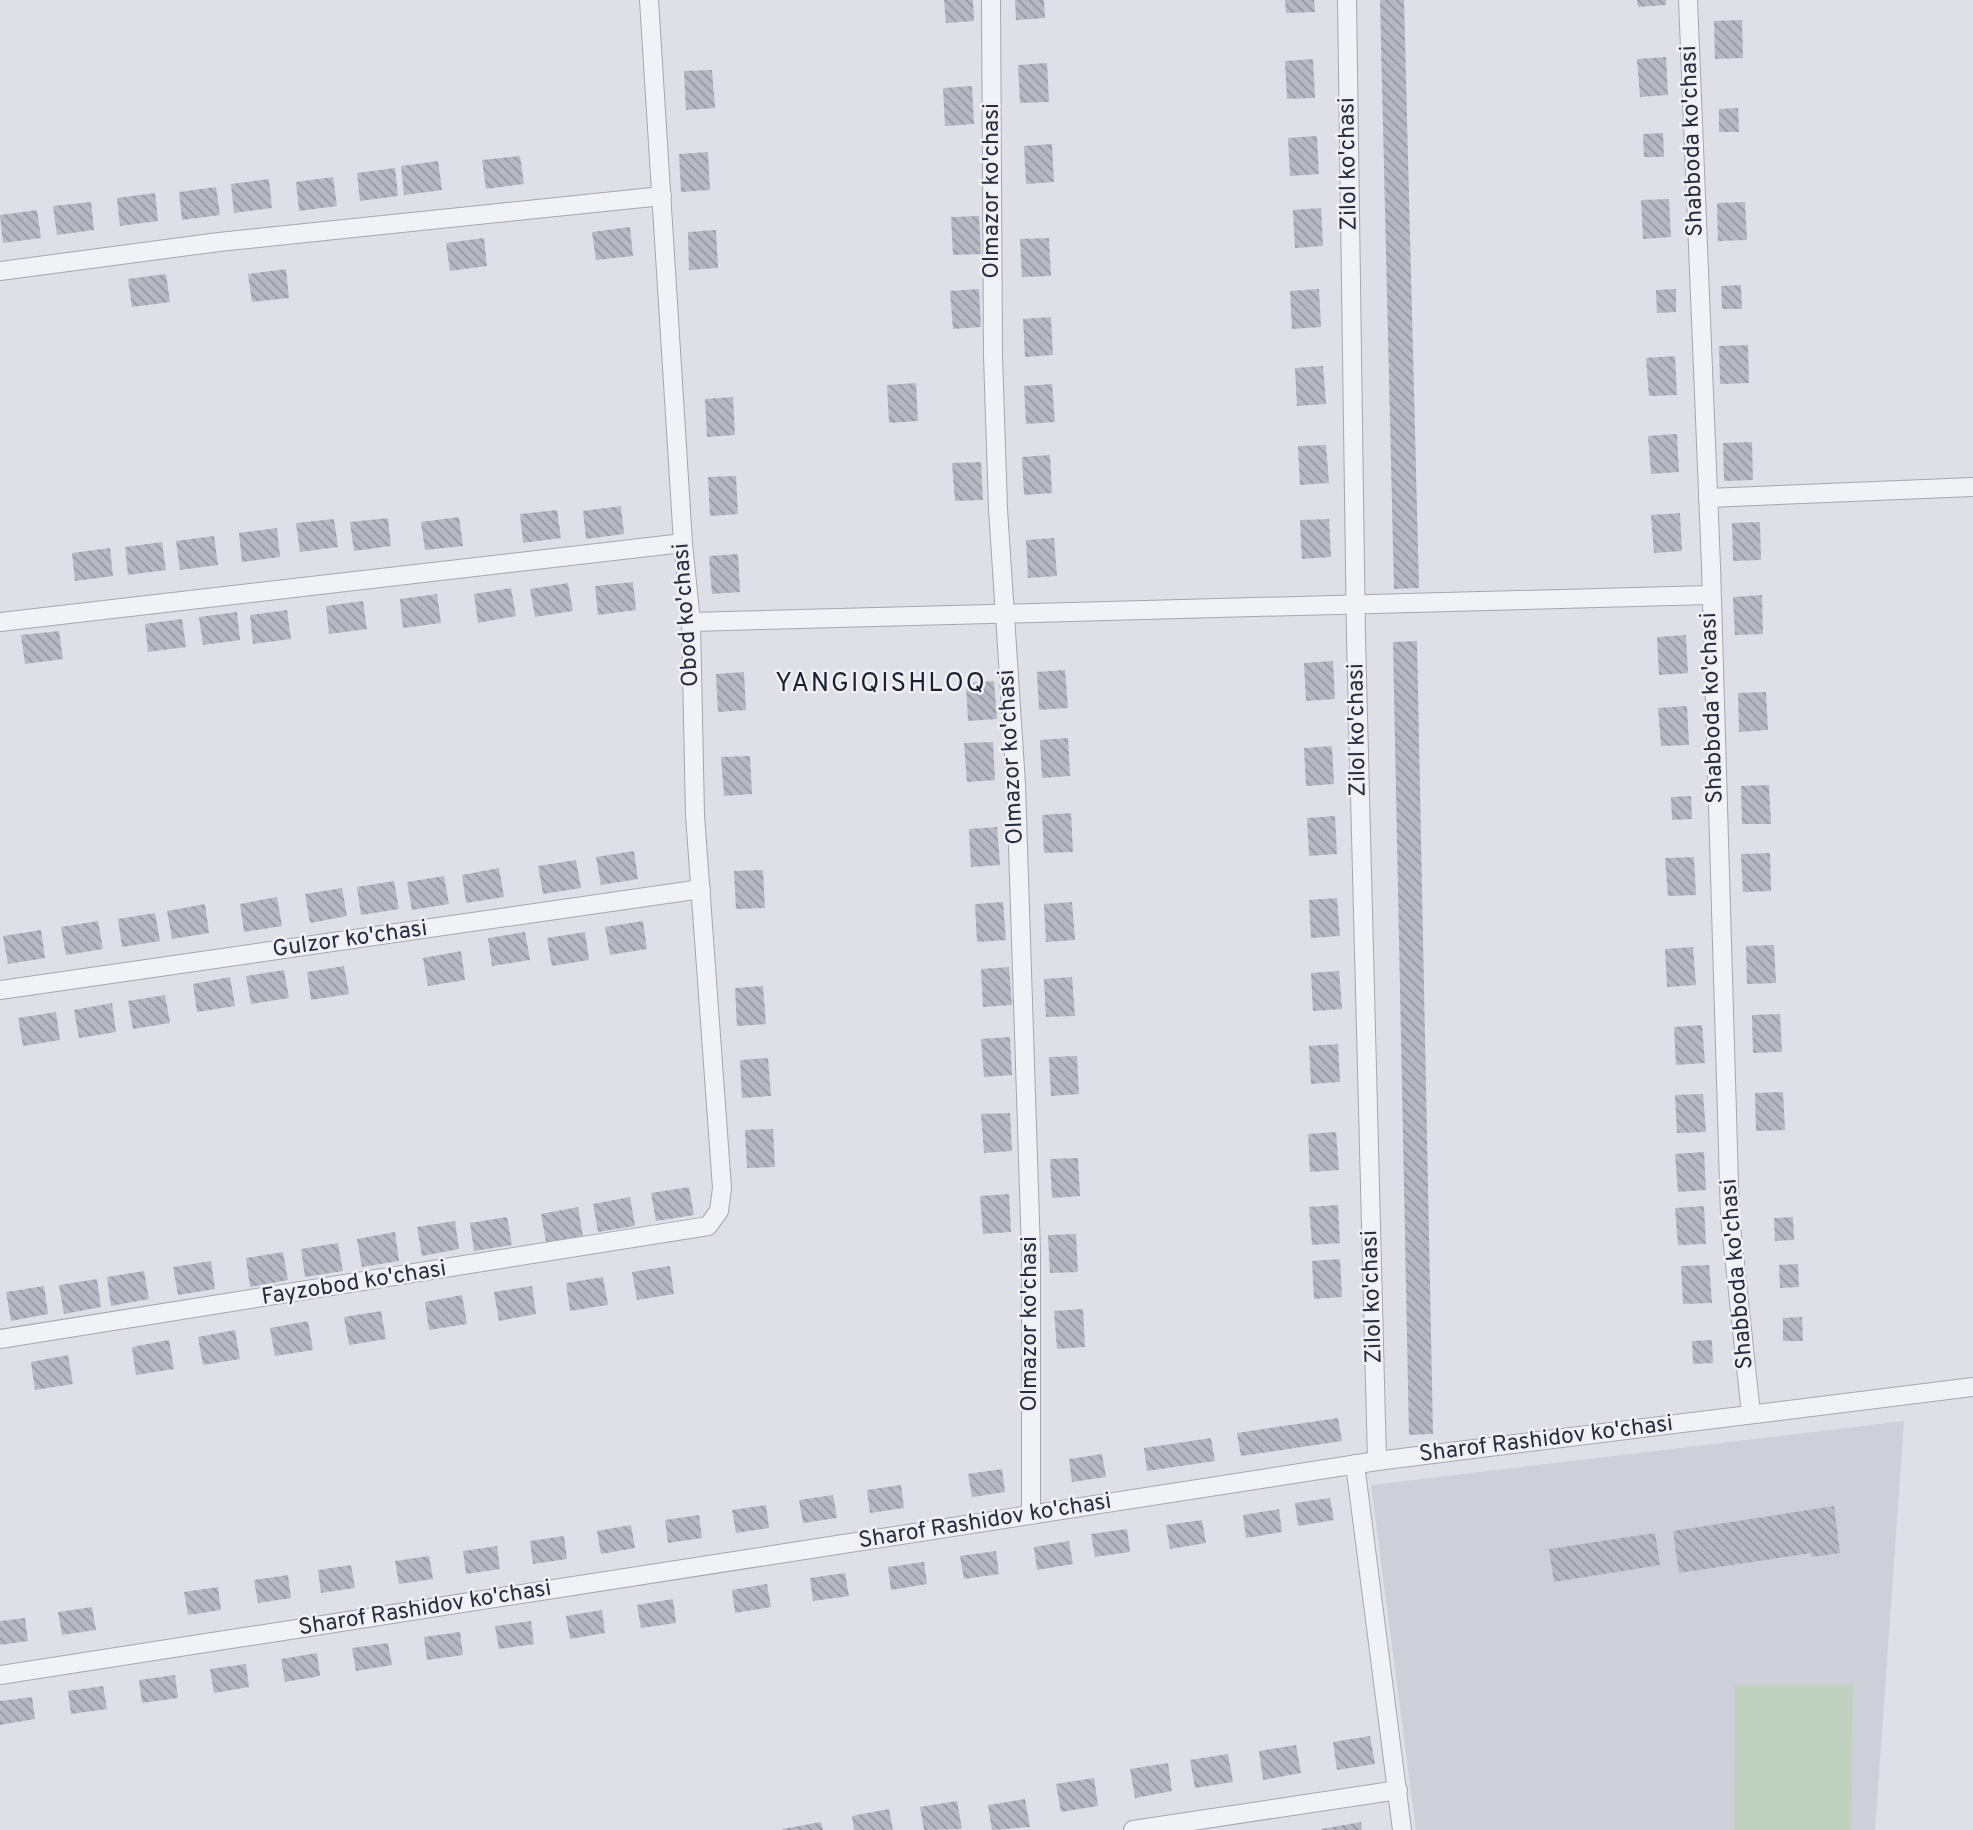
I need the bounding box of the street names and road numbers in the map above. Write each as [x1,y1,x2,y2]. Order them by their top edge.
street label: Shabboda ko'chasi [1675,45,1711,237]
street label: Zilol ko'chasi [1333,97,1365,231]
street label: Olmazor ko'chasi [978,103,1007,279]
street label: Obod ko'chasi [668,542,706,688]
street label: Shabboda ko'chasi [1695,612,1731,804]
street label: Zilol ko'chasi [1342,663,1374,797]
street label: Olmazor ko'chasi [993,669,1031,845]
street label: Gulzor ko'chasi [271,915,429,965]
street label: Shabboda ko'chasi [1715,1177,1761,1371]
street label: Zilol ko'chasi [1356,1230,1390,1364]
street label: Olmazor ko'chasi [1016,1236,1045,1412]
street label: Fayzobod ko'chasi [260,1255,448,1313]
street label: Sharof Rashidov ko'chasi [1417,1410,1675,1470]
street label: Sharof Rashidov ko'chasi [857,1488,1113,1556]
street label: Sharof Rashidov ko'chasi [297,1575,553,1643]

